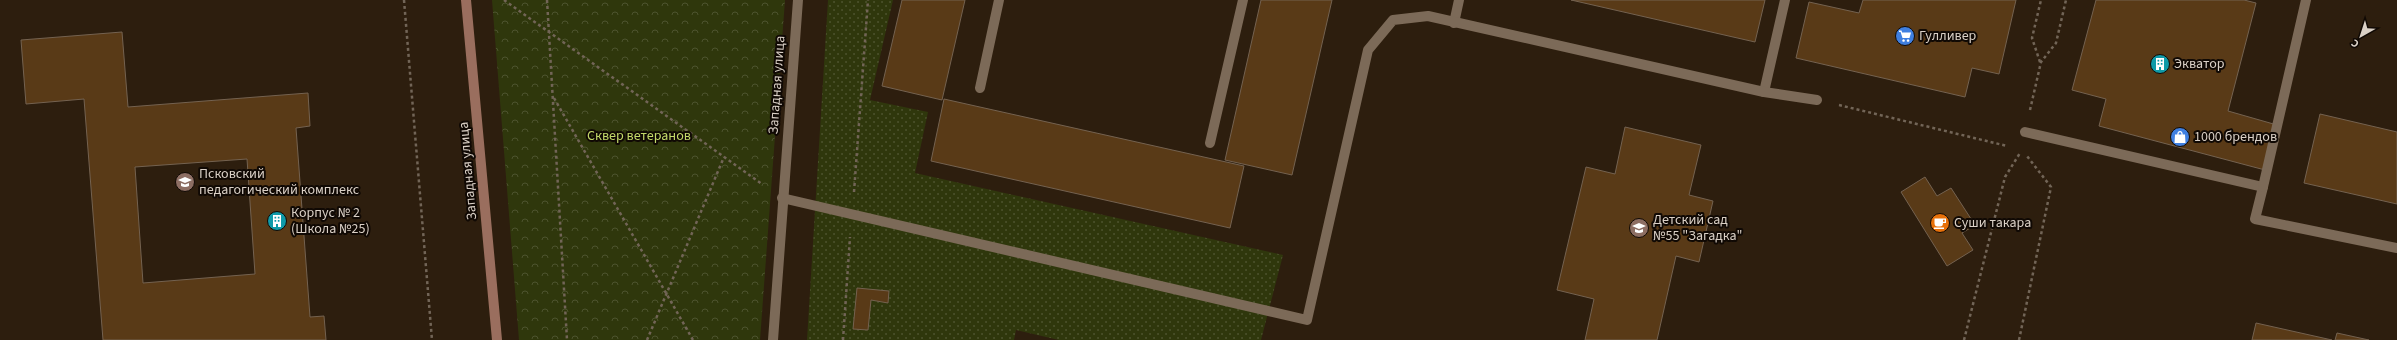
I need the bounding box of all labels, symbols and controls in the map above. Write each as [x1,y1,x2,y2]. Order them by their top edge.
north arrow [2341,16,2381,56]
supermarket icon: Гулливер [1894,25,1916,47]
place label: Гулливер [1919,26,1977,46]
street label: Западная улица [764,35,790,135]
text: С [2347,35,2362,51]
building icon: Экватор [2149,53,2171,75]
place label: Экватор [2174,54,2225,74]
street label: Западная улица [454,121,482,221]
park label: Сквер ветеранов [587,126,691,146]
shop icon: 1000 брендов [2169,126,2191,148]
place label: 1000 брендов [2194,127,2277,147]
place label: Псковский педагогический комплекс [199,164,360,200]
school or university icon: Псковский педагогический комплекс [174,171,196,193]
place label: Корпус № 2 (Школа №25) [291,203,370,239]
building icon: Корпус № 2 (Школа №25) [266,210,288,232]
place label: Детский сад №55 "Загадка" [1653,210,1743,246]
cafe icon: Суши такара [1929,212,1951,234]
place label: Суши такара [1954,213,2031,233]
school or university icon: Детский сад №55 "Загадка" [1628,217,1650,239]

